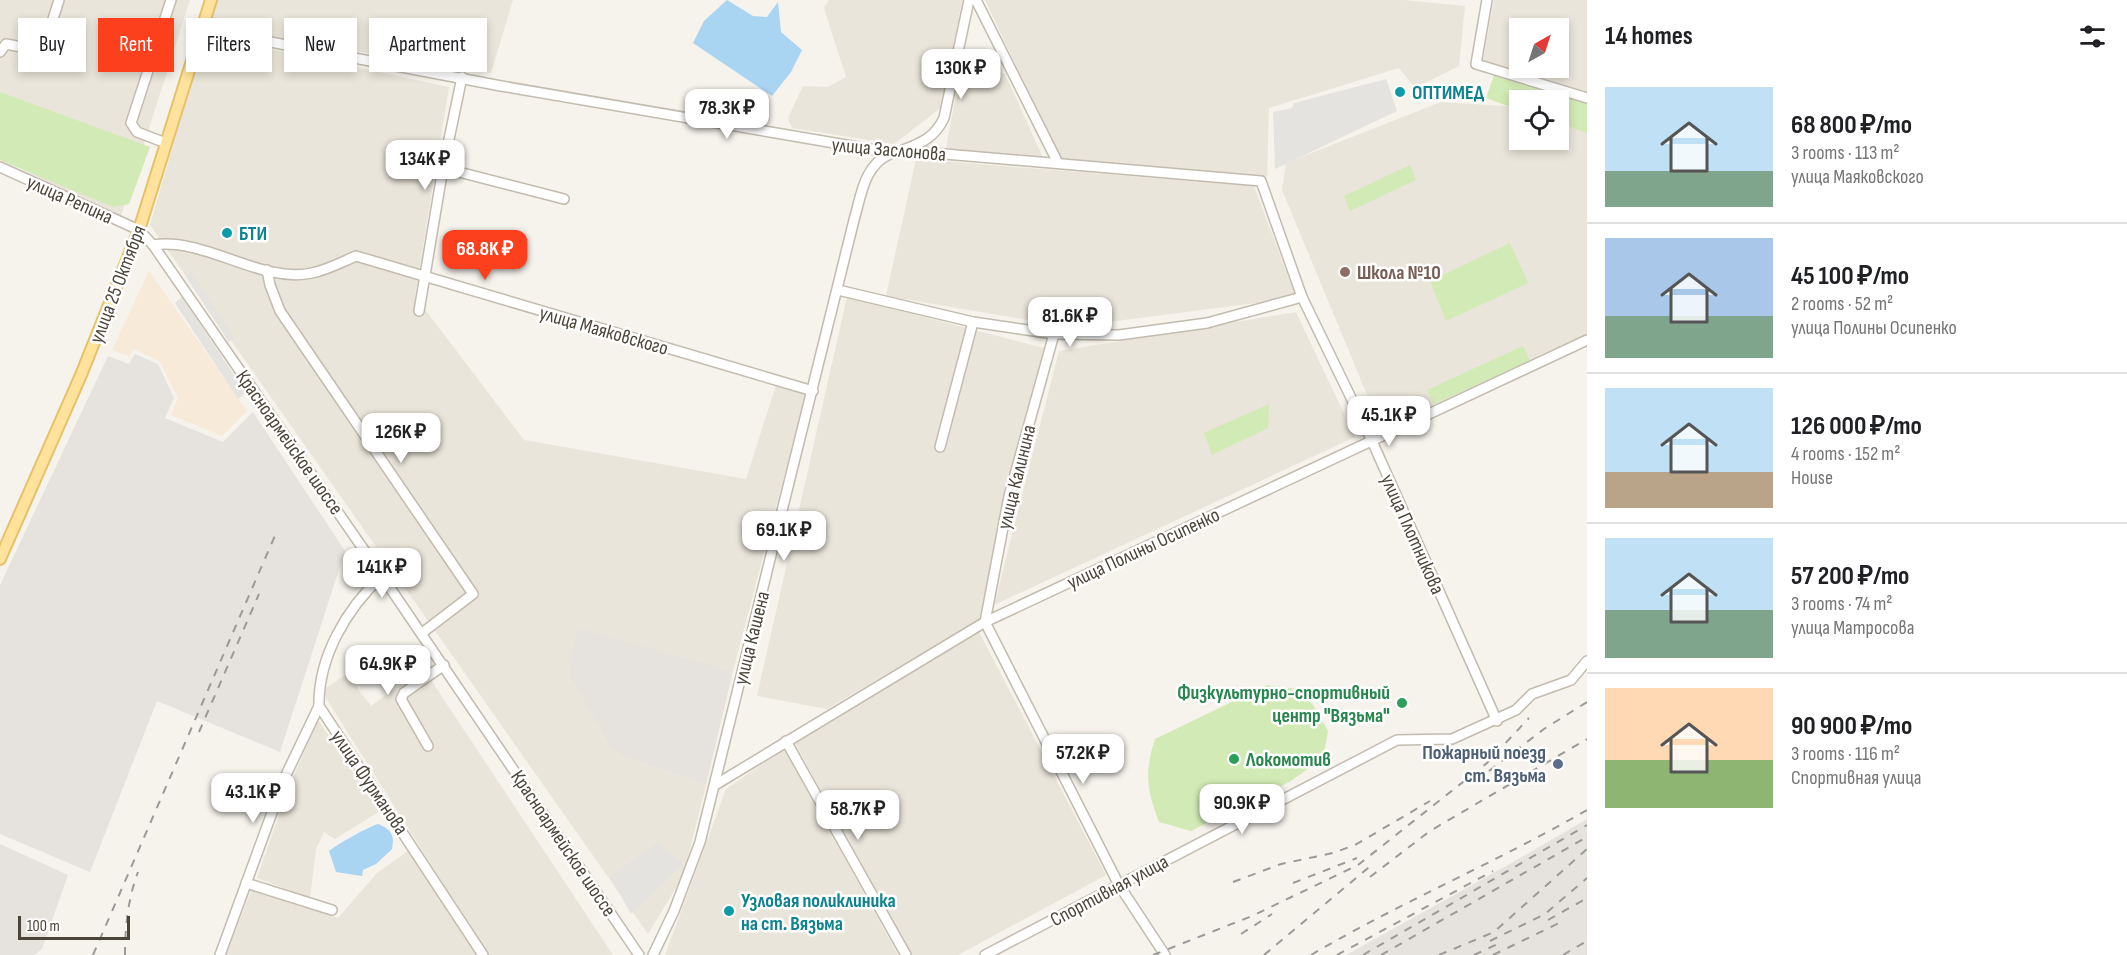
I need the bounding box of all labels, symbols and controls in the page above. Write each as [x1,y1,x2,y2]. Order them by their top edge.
chip: Buy [18,18,86,72]
chip: Rent [98,18,174,72]
chip: Filters [186,18,272,72]
chip: New [284,18,357,72]
chip: Apartment [369,18,487,72]
north arrow [1509,18,1569,78]
map controls [1509,18,1569,150]
icon: filters [2076,20,2109,53]
text: 14 homes [1605,21,1693,52]
pin: 130K ₽ [912,49,1010,100]
text: 130K ₽ [936,56,986,80]
place label: ОПТИМЕД [1412,81,1485,105]
marker: ОПТИМЕД [1393,85,1407,99]
pin: 78.3K ₽ [672,89,782,140]
button: locate [1509,90,1569,150]
text: 78.3K ₽ [699,96,755,120]
text: 68 800 ₽/mo [1791,110,1912,141]
icon: home [1653,111,1725,183]
street label: улица Заслонова [831,133,947,167]
pin: 134K ₽ [376,140,474,191]
text: 3 rooms · 113 m² [1791,141,1900,165]
text: 134K ₽ [400,147,450,171]
text: улица Маяковского [1791,165,1924,189]
street label: улица Репина [23,170,116,230]
street label: улица 25 Октября [84,222,151,347]
place label: БТИ [239,222,267,246]
marker: БТИ [220,226,234,240]
pin: 68.8K ₽ [430,230,540,281]
text: 68.8K ₽ [456,237,514,261]
place label: Школа №10 [1357,261,1441,285]
text: 45 100 ₽/mo [1791,261,1909,292]
icon: home [1653,262,1725,334]
marker: Школа №10 [1338,265,1352,279]
text: 2 rooms · 52 m² [1791,292,1893,316]
pin: 81.6K ₽ [1015,297,1125,348]
street label: улица Маяковского [537,301,671,361]
text: 81.6K ₽ [1042,304,1098,328]
text: улица Полины Осипенко [1791,316,1957,340]
street label: Красноармейское шоссе [230,366,348,520]
pin: 45.1K ₽ [1334,396,1444,447]
text: 45.1K ₽ [1361,403,1417,427]
text: 126 000 ₽/mo [1791,411,1922,442]
icon: home [1653,412,1725,484]
pin: 126K ₽ [352,413,450,464]
text: 126K ₽ [376,420,426,444]
street label: улица Калинина [992,422,1042,532]
text: 4 rooms · 152 m² [1791,442,1900,466]
text: House [1791,466,1833,490]
street label: улица Плотникова [1375,471,1449,598]
street label: улица Полины Осипенко [1063,503,1224,595]
pin: 69.1K ₽ [729,511,839,562]
text: 69.1K ₽ [756,518,812,542]
pin: 141K ₽ [333,548,431,599]
text: 141K ₽ [357,555,407,579]
text: 57 200 ₽/mo [1791,561,1909,592]
icon: home [1653,562,1725,634]
street label: улица Кашена [729,589,775,688]
text: 3 rooms · 74 m² [1791,592,1893,616]
text: улица Матросова [1791,616,1914,640]
pin: 64.9K ₽ [333,645,443,696]
text: 64.9K ₽ [359,652,417,676]
place label: Физкультурно-спортивный центр "Вязьма" [1177,681,1390,728]
marker: Физкультурно-спортивный центр "Вязьма" [1395,696,1409,710]
text: 90 900 ₽/mo [1791,711,1912,742]
icon: home [1653,712,1725,784]
street label: улица Фурманова [325,726,413,839]
pin: 57.2K ₽ [1028,734,1138,785]
text: 57.2K ₽ [1056,741,1110,765]
place label: Пожарный поезд ст. Вязьма [1422,741,1546,788]
text: 3 rooms · 116 m² [1791,742,1900,766]
place label: Локомотив [1245,748,1331,772]
marker: Локомотив [1227,752,1241,766]
marker: Пожарный поезд ст. Вязьма [1551,757,1565,771]
street label: Красноармейское шоссе [505,766,621,921]
text: Спортивная улица [1791,766,1921,790]
pin: 43.1K ₽ [198,773,308,824]
text: 43.1K ₽ [225,780,281,804]
pin: 90.9K ₽ [1187,784,1297,835]
pin: 58.7K ₽ [803,790,913,841]
text: 90.9K ₽ [1214,791,1270,815]
text: 58.7K ₽ [830,797,886,821]
street label: Спортивная улица [1046,850,1173,932]
place label: Узловая поликлиника на ст. Вязьма [741,889,896,936]
marker: Узловая поликлиника на ст. Вязьма [722,904,736,918]
scale bar [18,913,130,940]
text: 100 m [27,917,60,936]

